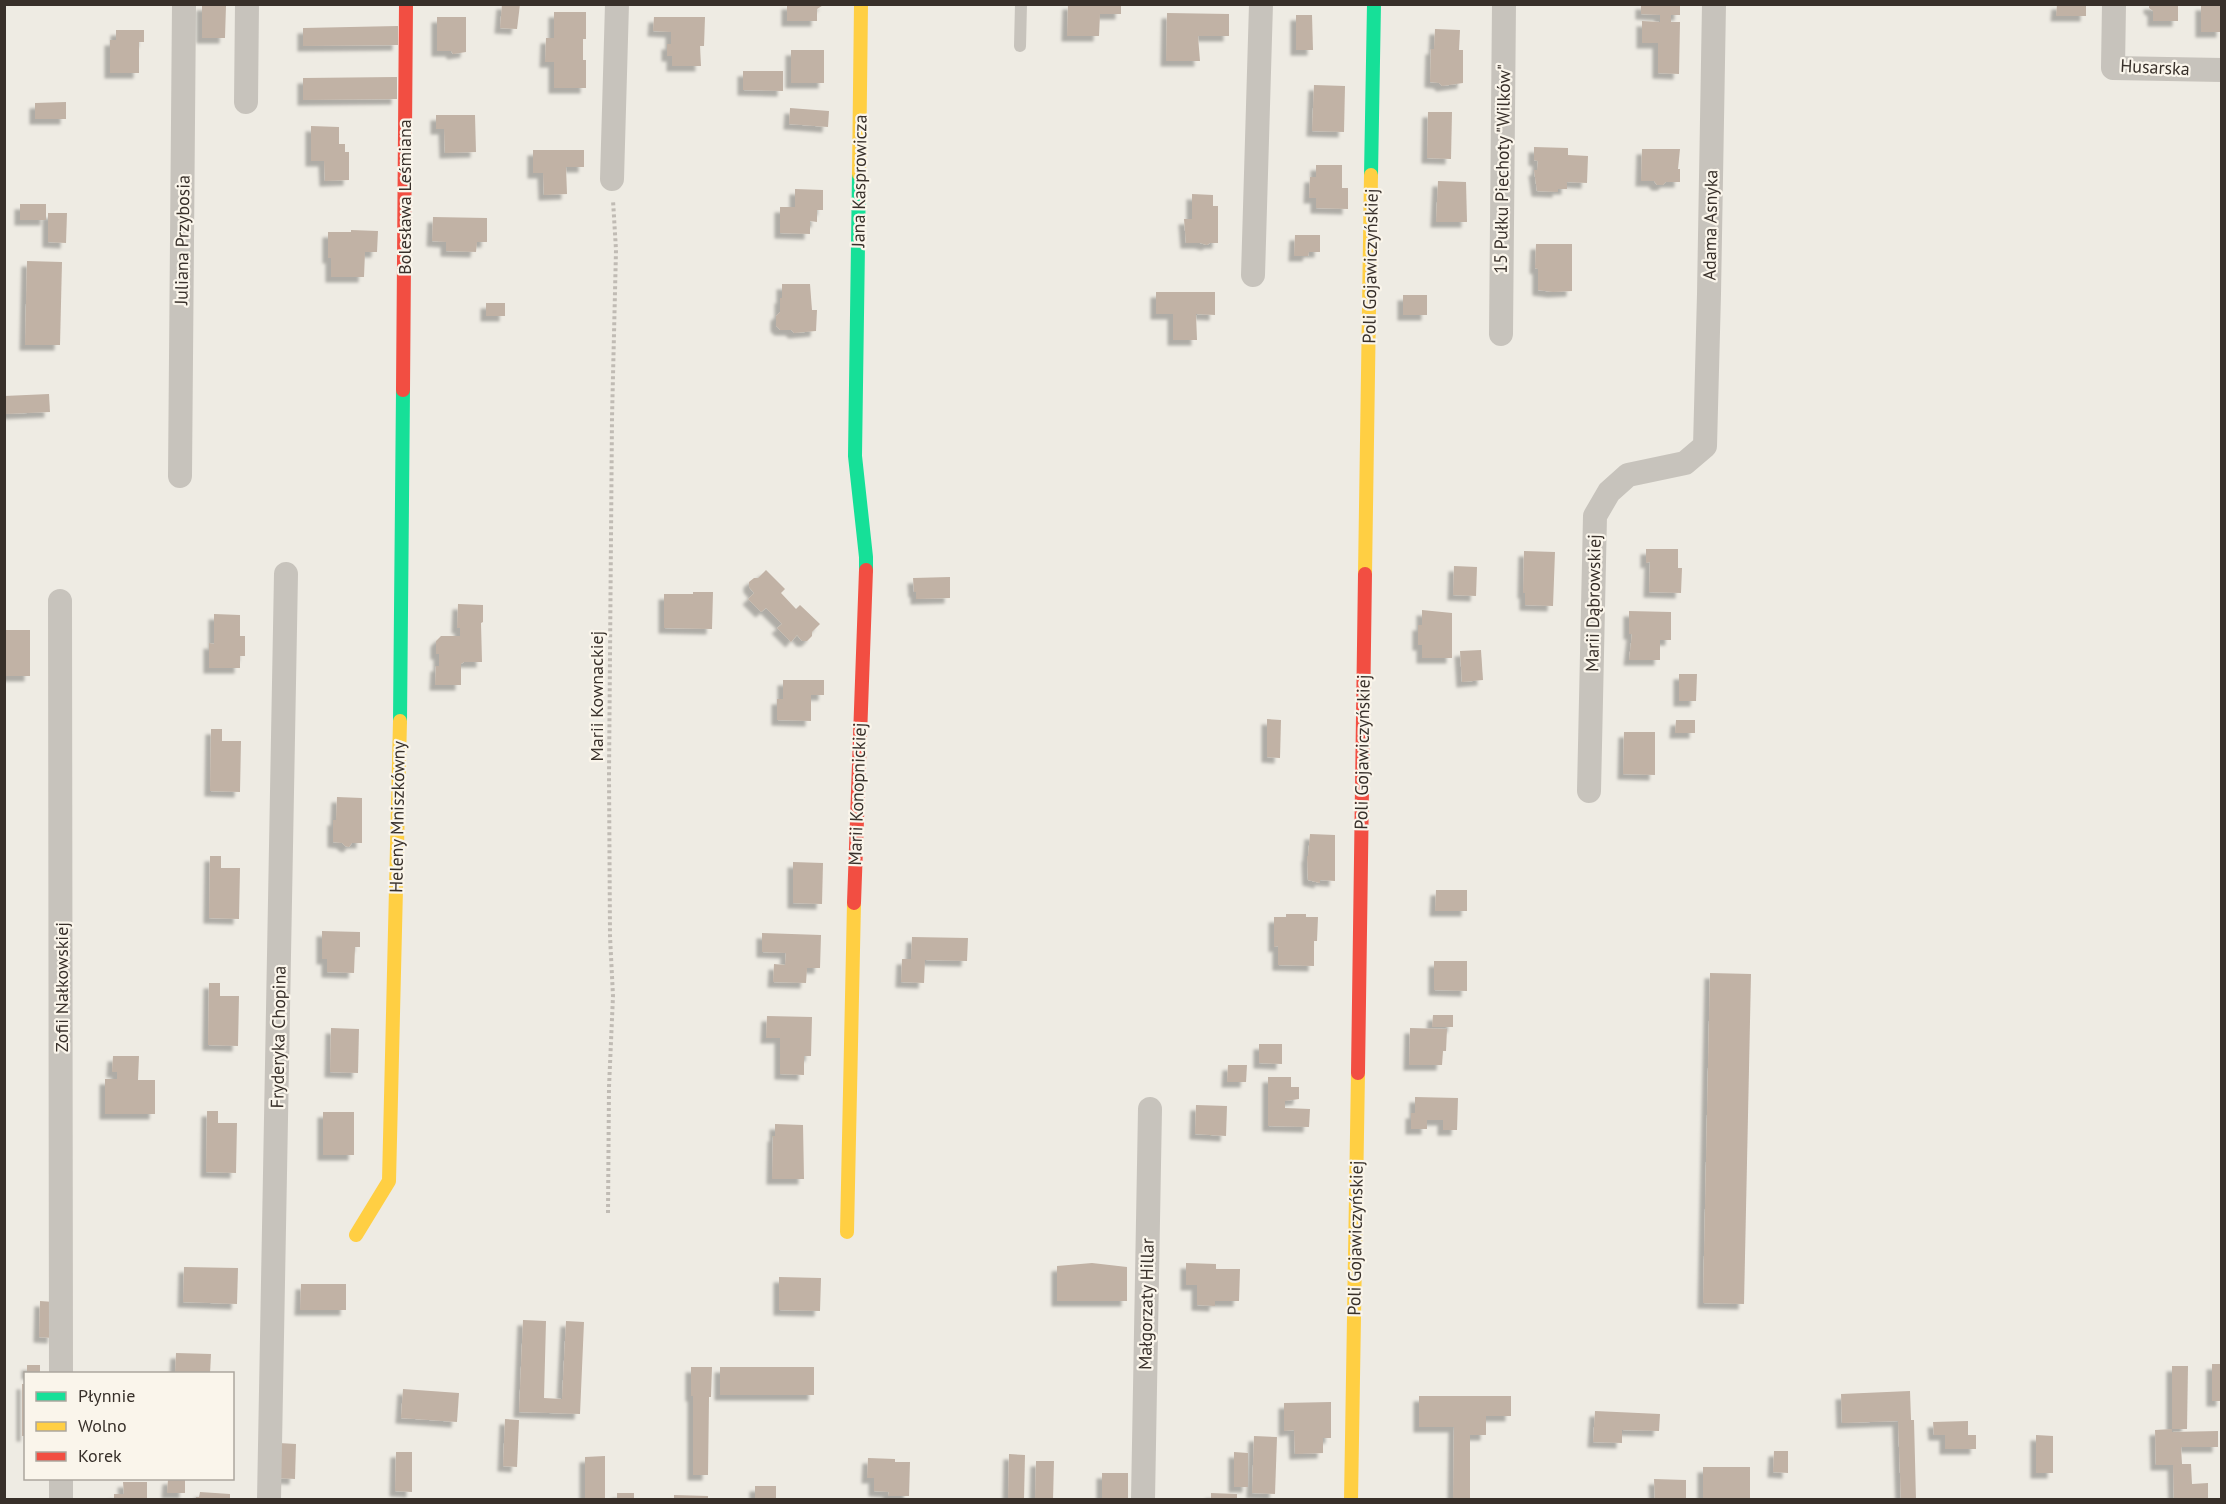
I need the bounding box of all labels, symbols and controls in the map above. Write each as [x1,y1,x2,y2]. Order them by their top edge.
street label: Husarska [2120,54,2190,80]
street label: 15 Pułku Piechoty "Wilków" [1489,64,1515,274]
street label: Jana Kasprowicza [846,114,872,249]
street label: Bolesława Leśmiana [393,119,416,275]
street label: Adama Asnyka [1698,169,1722,281]
street label: Juliana Przybosia [169,175,195,306]
street label: Poli Gojawiczyńskiej [1357,188,1383,344]
street label: Marii Dąbrowskiej [1580,534,1606,672]
street label: Marii Kownackiej [585,631,608,761]
street label: Poli Gojawiczyńskiej [1349,674,1375,830]
street label: Marii Konopnickiej [843,722,871,866]
street label: Heleny Mniszkówny [384,740,410,893]
street label: Zofii Nałkowskiej [50,922,73,1052]
street label: Fryderyka Chopina [265,965,291,1109]
street label: Poli Gojawiczyńskiej [1342,1160,1368,1316]
street label: Małgorzaty Hillar [1133,1238,1159,1370]
legend [24,1372,234,1480]
text: Płynnie [78,1384,135,1407]
text: Wolno [78,1414,127,1437]
text: Korek [78,1444,122,1467]

